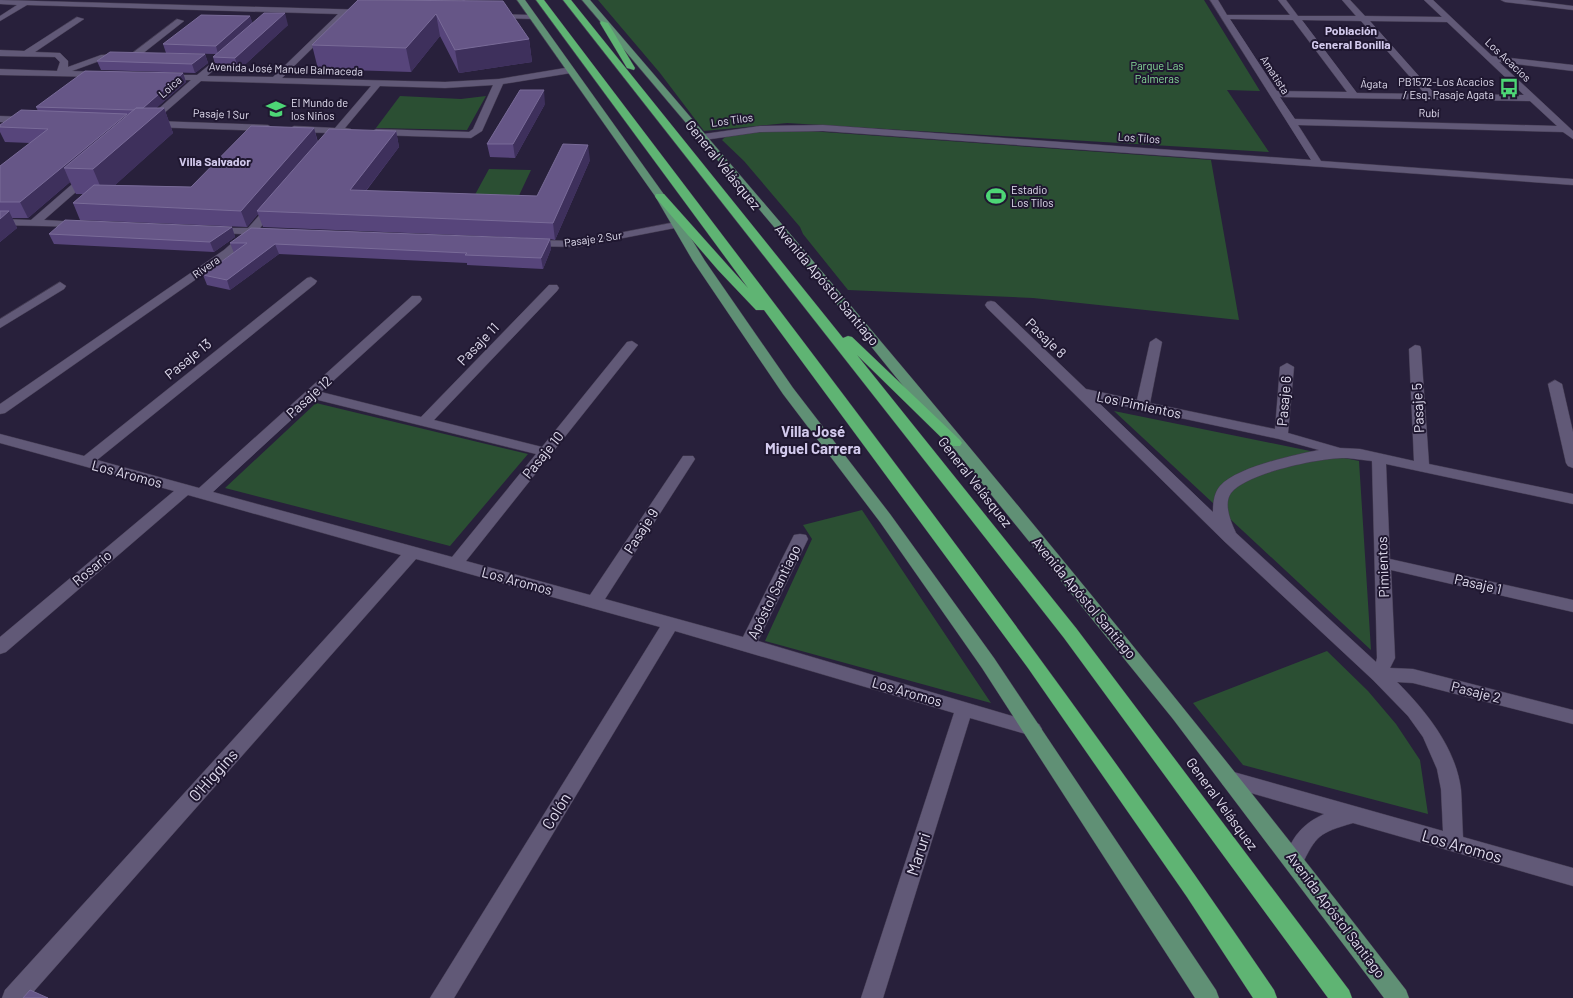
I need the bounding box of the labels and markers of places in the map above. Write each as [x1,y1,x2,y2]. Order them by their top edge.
place label: PB1572-Los Acacios / Esq. Pasaje Agata [1398,75,1494,101]
bus stop icon: PB1572-Los Acacios / Esq. Pasaje Agata [1498,77,1520,99]
place label: El Mundo de los Niños [291,96,348,122]
school or university icon: El Mundo de los Niños [265,98,287,120]
place label: Estadio Los Tilos [1011,183,1053,209]
sports icon: Estadio Los Tilos [985,185,1007,207]

